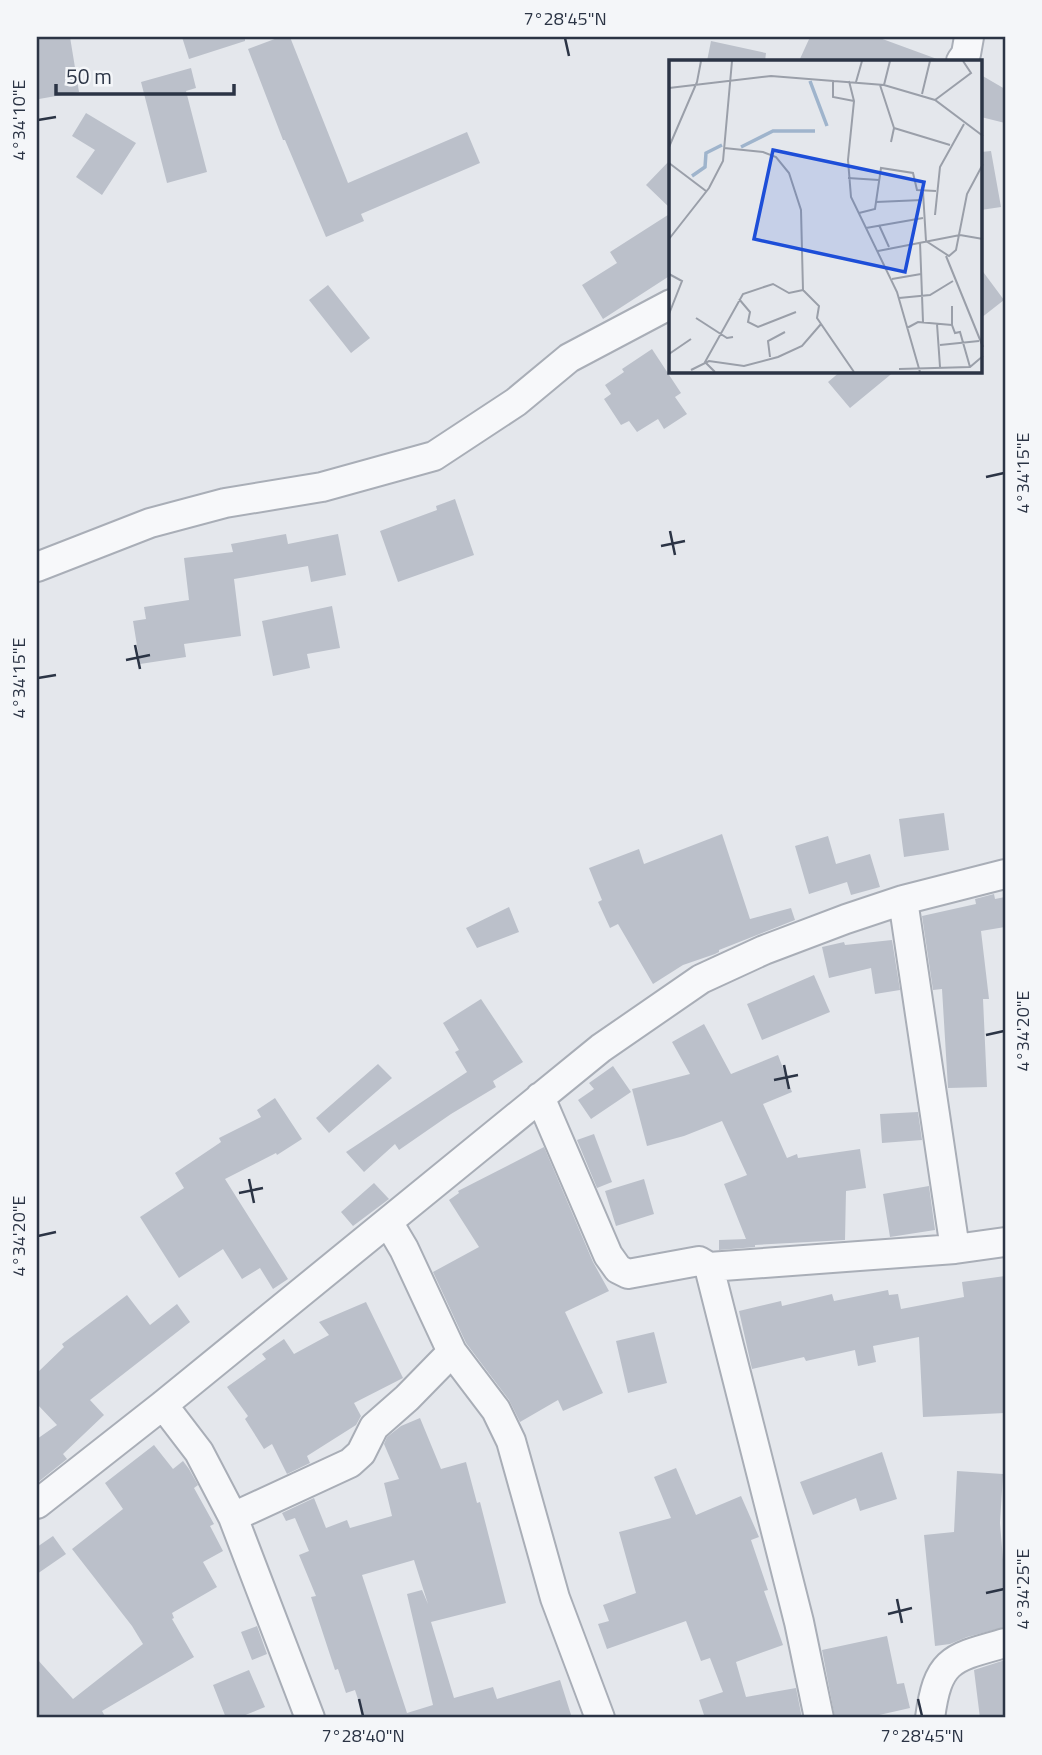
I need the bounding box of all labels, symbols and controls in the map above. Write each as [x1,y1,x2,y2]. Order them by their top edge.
text: 7°28'45"N [523,5,607,32]
scale bar [56,52,234,96]
text: 50 m [66,60,112,92]
inset map [669,60,982,373]
text: 4°34'10"E [5,80,32,160]
text: 4°34'15"E [1009,433,1036,513]
text: 4°34'15"E [5,638,32,718]
text: 4°34'20"E [1009,991,1036,1071]
text: 4°34'20"E [5,1196,32,1276]
text: 4°34'25"E [1009,1549,1036,1629]
text: 7°28'40"N [321,1722,405,1749]
text: 7°28'45"N [880,1722,964,1749]

